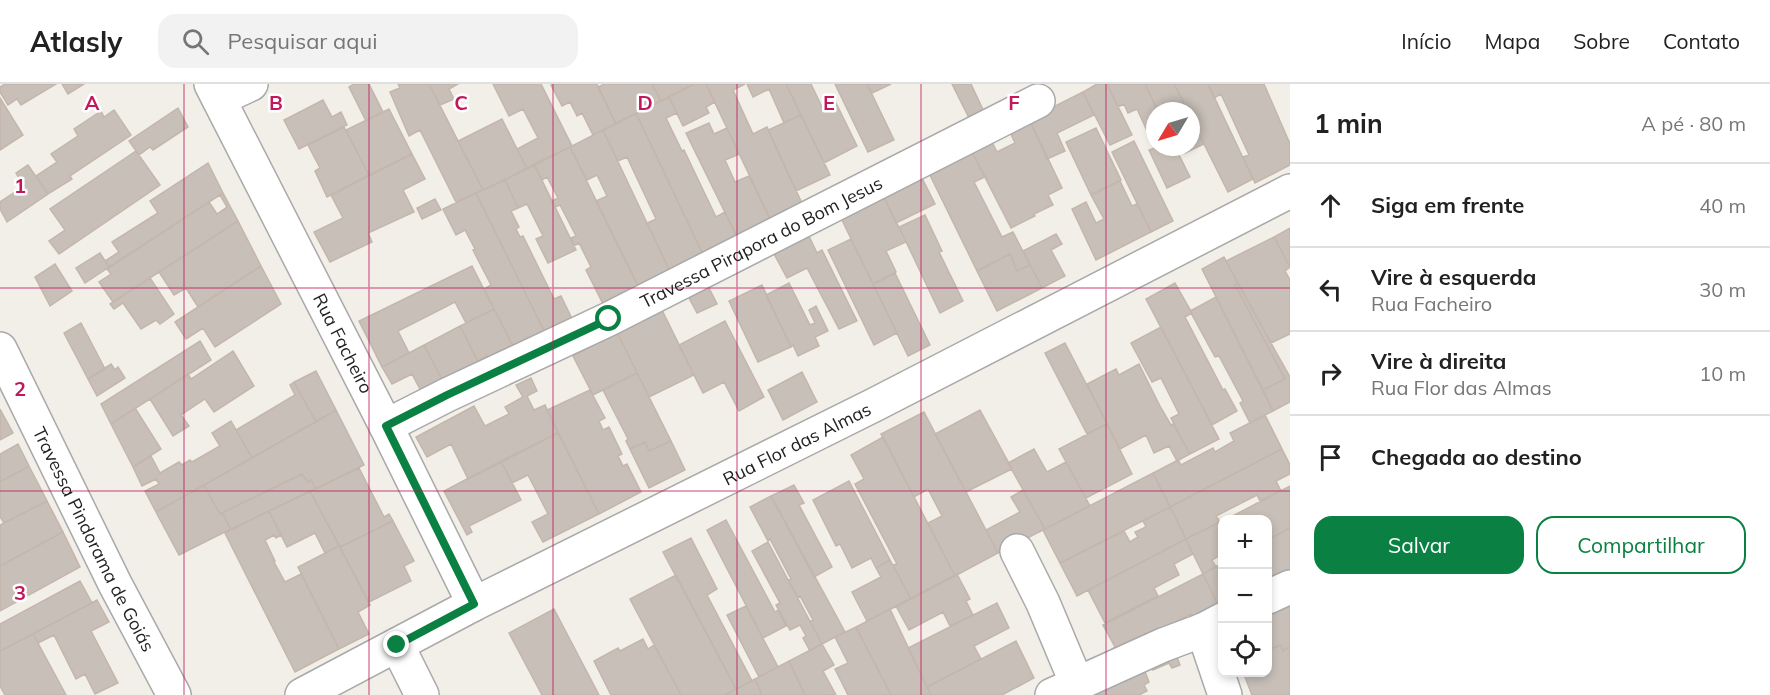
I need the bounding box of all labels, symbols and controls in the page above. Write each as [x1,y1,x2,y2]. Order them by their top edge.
search box [158,14,578,68]
text: Atlasly [30,24,122,59]
icon: search [179,25,212,58]
text: Pesquisar aqui [227,27,377,55]
text: Início [1401,28,1451,54]
text: Mapa [1484,28,1540,54]
text: Sobre [1573,28,1630,54]
text: Contato [1663,28,1740,54]
text: A [85,90,100,115]
text: B [269,90,283,115]
text: C [454,90,468,115]
text: D [637,90,653,115]
text: E [823,90,835,115]
text: F [1008,90,1020,115]
north arrow [1146,102,1200,156]
text: 1 min [1314,107,1383,140]
text: A pé · 80 m [1641,111,1746,136]
street label: Travessa Pirapora do Bom Jesus [636,171,886,313]
text: 1 [14,173,26,198]
icon: ahead [1314,189,1347,222]
text: Siga em frente [1371,191,1524,219]
text: 40 m [1699,193,1746,218]
text: Vire à esquerda [1371,263,1536,291]
icon: left [1314,273,1347,306]
text: 30 m [1699,277,1746,302]
street label: Rua Facheiro [308,289,379,397]
text: Rua Facheiro [1371,291,1492,316]
route start [595,305,621,331]
text: Vire à direita [1371,347,1506,375]
icon: right [1314,357,1347,390]
text: 10 m [1699,361,1746,386]
text: Rua Flor das Almas [1371,375,1552,400]
text: 2 [14,376,26,401]
street label: Rua Flor das Almas [719,397,875,490]
street label: Travessa Pindorama de Goiás [28,423,160,655]
icon: arrive [1314,441,1347,474]
text: Chegada ao destino [1371,443,1582,471]
map controls [1218,515,1272,677]
button: + [1218,515,1272,569]
button: Salvar [1314,516,1524,574]
button: Compartilhar [1536,516,1746,574]
button: − [1218,569,1272,623]
text: 3 [14,580,26,605]
button: locate [1218,623,1272,677]
route end [383,631,409,657]

